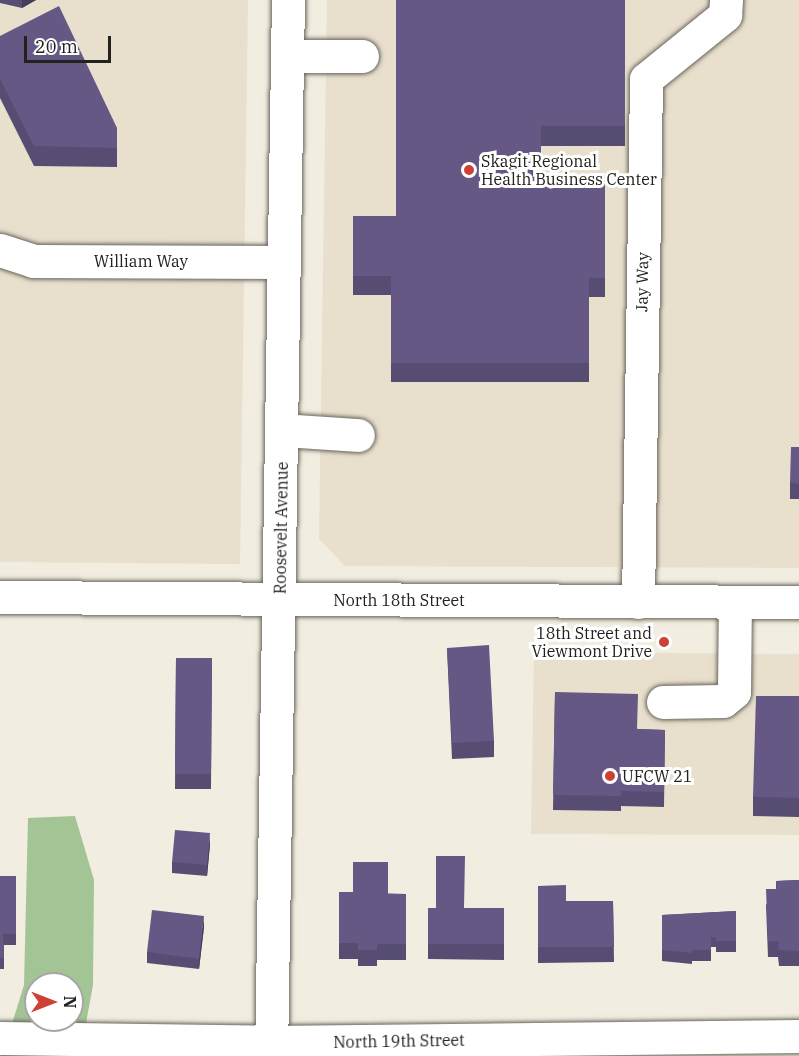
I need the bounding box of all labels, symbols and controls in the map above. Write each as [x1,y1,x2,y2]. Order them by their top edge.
scale bar [27,24,114,62]
text: 20 m [35,35,78,58]
place label: Skagit Regional Health Business Center [481,151,657,189]
marker: Skagit Regional Health Business Center [462,163,476,177]
street label: William Way [94,251,188,271]
street label: Jay Way [632,252,652,312]
street label: Roosevelt Avenue [270,462,292,594]
street label: North 18th Street [333,590,465,610]
place label: 18th Street and Viewmont Drive [531,623,652,661]
marker: 18th Street and Viewmont Drive [657,635,671,649]
place label: UFCW 21 [622,766,692,786]
marker: UFCW 21 [603,769,617,783]
north arrow [24,972,84,1032]
text: N [60,996,80,1008]
street label: North 19th Street [333,1030,465,1052]

